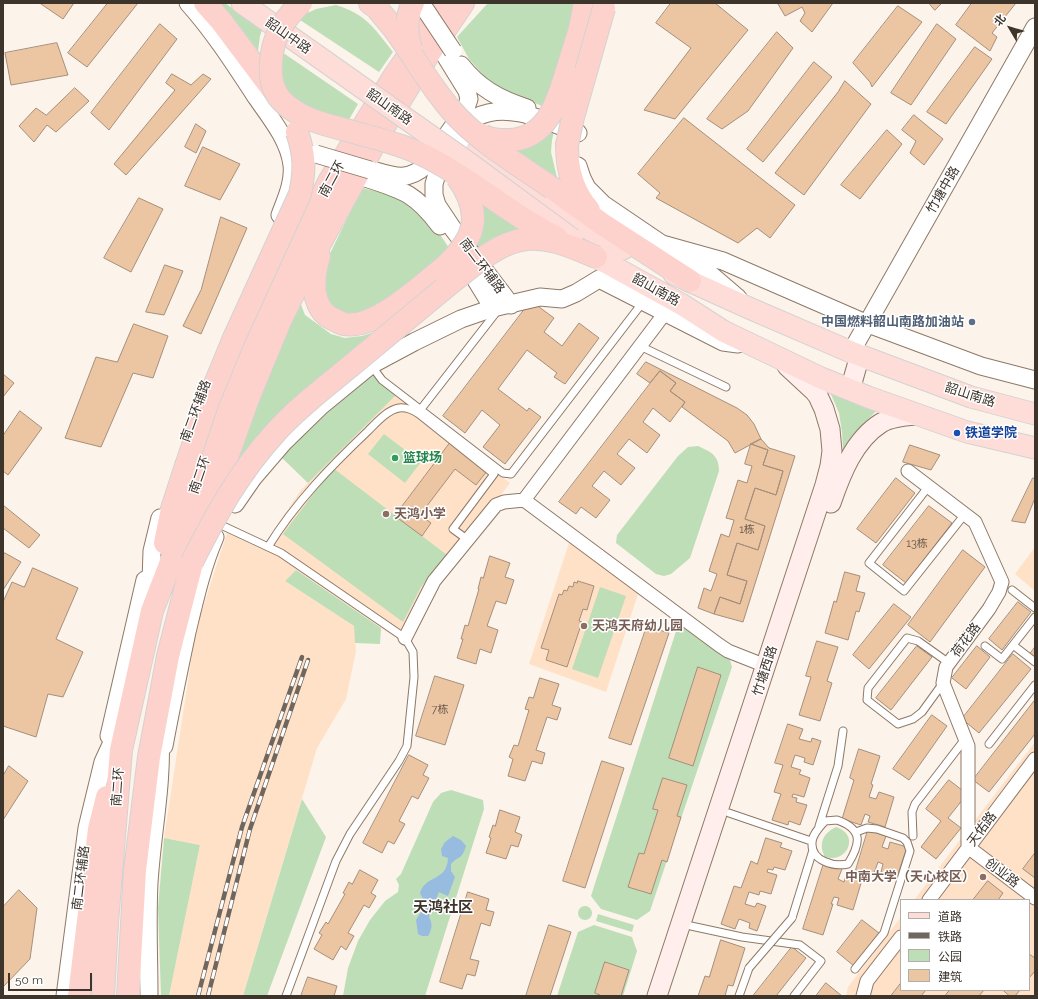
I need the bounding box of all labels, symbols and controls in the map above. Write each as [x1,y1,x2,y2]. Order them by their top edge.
north arrow [990,8,1030,48]
text: 北 [992,12,1009,29]
street label: 韶山中路 [262,15,314,57]
street label: 韶山南路 [363,86,415,128]
street label: 南二环 [316,158,348,200]
street label: 竹塘中路 [923,164,963,216]
street label: 南二环辅路 [456,235,508,297]
street label: 韶山南路 [629,271,683,309]
place label: 中国燃料韶山南路加油站 [821,314,964,330]
marker: 中国燃料韶山南路加油站 [967,317,977,327]
street label: 南二环辅路 [178,378,214,444]
street label: 韶山南路 [943,380,997,410]
place label: 铁道学院 [965,425,1017,441]
marker: 铁道学院 [952,428,962,438]
place label: 篮球场 [403,450,442,466]
marker: 篮球场 [390,453,400,463]
street label: 南二环 [186,454,214,496]
place label: 天鸿小学 [394,506,446,522]
marker: 天鸿小学 [381,509,391,519]
house number: 1栋 [739,523,755,537]
house number: 13栋 [906,537,928,551]
place label: 天鸿天府幼儿园 [592,618,683,634]
street label: 荷花路 [948,620,984,660]
marker: 天鸿天府幼儿园 [579,621,589,631]
street label: 竹塘西路 [750,644,780,698]
house number: 7栋 [432,703,448,717]
street label: 南二环 [109,767,127,807]
street label: 天佑路 [964,809,1000,849]
street label: 南二环辅路 [69,845,93,911]
street label: 创业路 [982,855,1022,891]
place label: 中南大学（天心校区） [845,869,975,885]
marker: 中南大学（天心校区） [978,872,988,882]
district label: 天鸿社区 [413,898,473,916]
legend [900,899,1030,991]
text: 道路 [938,910,962,924]
text: 铁路 [938,930,962,944]
text: 公园 [938,950,962,964]
scale bar [10,965,94,991]
text: 建筑 [938,970,962,984]
text: 50 m [15,973,43,987]

